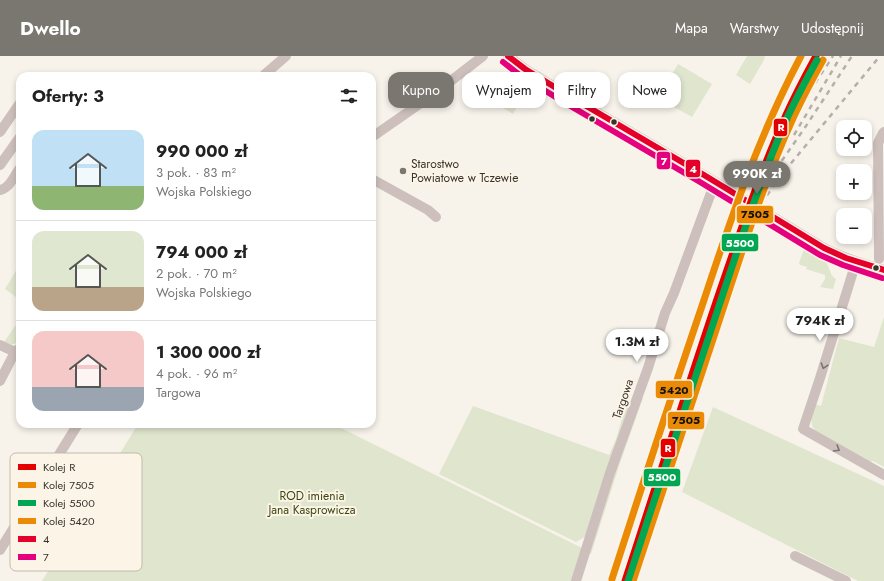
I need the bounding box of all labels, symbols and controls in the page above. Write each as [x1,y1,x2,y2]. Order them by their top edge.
text: Dwello [20,15,81,42]
text: Mapa [675,18,708,38]
text: Warstwy [730,18,779,38]
text: Udostępnij [801,18,864,38]
chip: Kupno [388,72,454,108]
chip: Wynajem [462,72,546,108]
chip: Filtry [554,72,610,108]
chip: Nowe [618,72,681,108]
text: Oferty: 3 [32,84,104,108]
icon: filters [338,85,360,107]
unlabelled marker [587,114,597,124]
unlabelled marker [609,117,619,127]
line badge: R [773,118,788,137]
text: R [777,119,785,135]
map controls [836,120,872,244]
button: locate [836,120,872,156]
text: 990 000 zł [156,139,247,163]
icon: home [64,146,112,194]
line badge: 7 [656,151,671,170]
text: 7 [661,153,668,169]
place label: Starostwo Powiatowe w Tczewie [411,155,518,187]
line badge: 4 [685,159,701,178]
text: 4 [689,161,697,177]
pin: 990K zł [720,161,794,195]
text: 3 pok. · 83 m² [156,163,236,182]
text: 990K zł [732,164,782,183]
button: + [836,164,872,200]
marker: Starostwo Powiatowe w Tczewie [398,166,408,176]
text: Wojska Polskiego [156,182,252,201]
line badge: 7505 [736,205,774,224]
text: 7505 [741,206,769,222]
button: − [836,208,872,244]
line badge: 5500 [721,233,759,252]
text: 5500 [726,235,754,251]
text: 794 000 zł [156,240,247,264]
icon: home [64,247,112,295]
unlabelled marker [871,263,881,273]
text: 2 pok. · 70 m² [156,264,237,283]
text: Wojska Polskiego [156,283,252,302]
pin: 794K zł [783,308,857,342]
text: 794K zł [796,311,844,330]
pin: 1.3M zł [600,329,674,363]
text: 1.3M zł [615,332,659,351]
text: 1 300 000 zł [156,340,260,364]
icon: home [64,347,112,395]
one-way arrow [820,362,829,369]
text: 4 pok. · 96 m² [156,364,237,383]
street label: Targowa [608,376,638,421]
line badge: 5420 [655,380,693,399]
text: 5420 [659,382,689,398]
text: Targowa [156,383,201,402]
line badge: 7505 [667,411,705,430]
text: 7505 [672,412,700,428]
line badge: R [660,438,676,458]
text: R [664,440,672,456]
one-way arrow [833,444,840,451]
legend [10,453,142,571]
text: Kolej R [43,459,76,475]
line badge: 5500 [643,468,681,487]
text: 5500 [648,469,676,485]
text: Kolej 7505 [43,477,94,493]
park label: ROD imienia Jana Kasprowicza [266,487,356,519]
text: Kolej 5500 [43,495,95,511]
text: Kolej 5420 [43,513,95,529]
text: 4 [43,531,50,547]
text: 7 [43,549,49,565]

